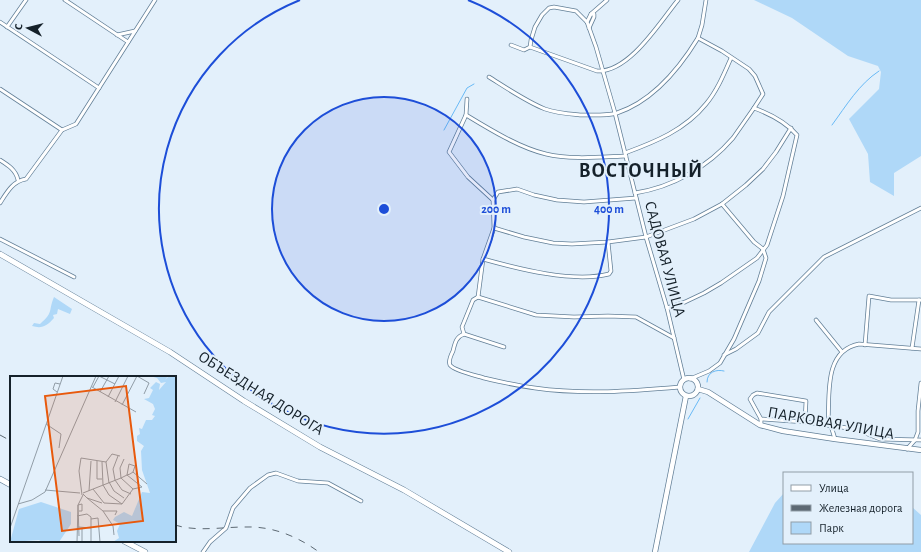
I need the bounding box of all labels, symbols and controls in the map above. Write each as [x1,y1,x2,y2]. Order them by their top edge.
north arrow [8,8,48,48]
text: С [13,23,24,31]
district label: ВОСТОЧНЫЙ [579,159,703,181]
street label: САДОВАЯ УЛИЦА [642,199,688,319]
centre of rings [377,202,391,216]
text: 200 m [481,203,511,215]
text: 400 m [594,203,624,215]
street label: ОБЪЕЗДНАЯ ДОРОГА [195,348,327,438]
inset map [10,376,176,542]
street label: ПАРКОВАЯ УЛИЦА [767,404,896,442]
legend [783,472,913,544]
text: Улица [819,482,849,494]
text: Железная дорога [819,502,903,514]
text: Парк [819,522,844,534]

